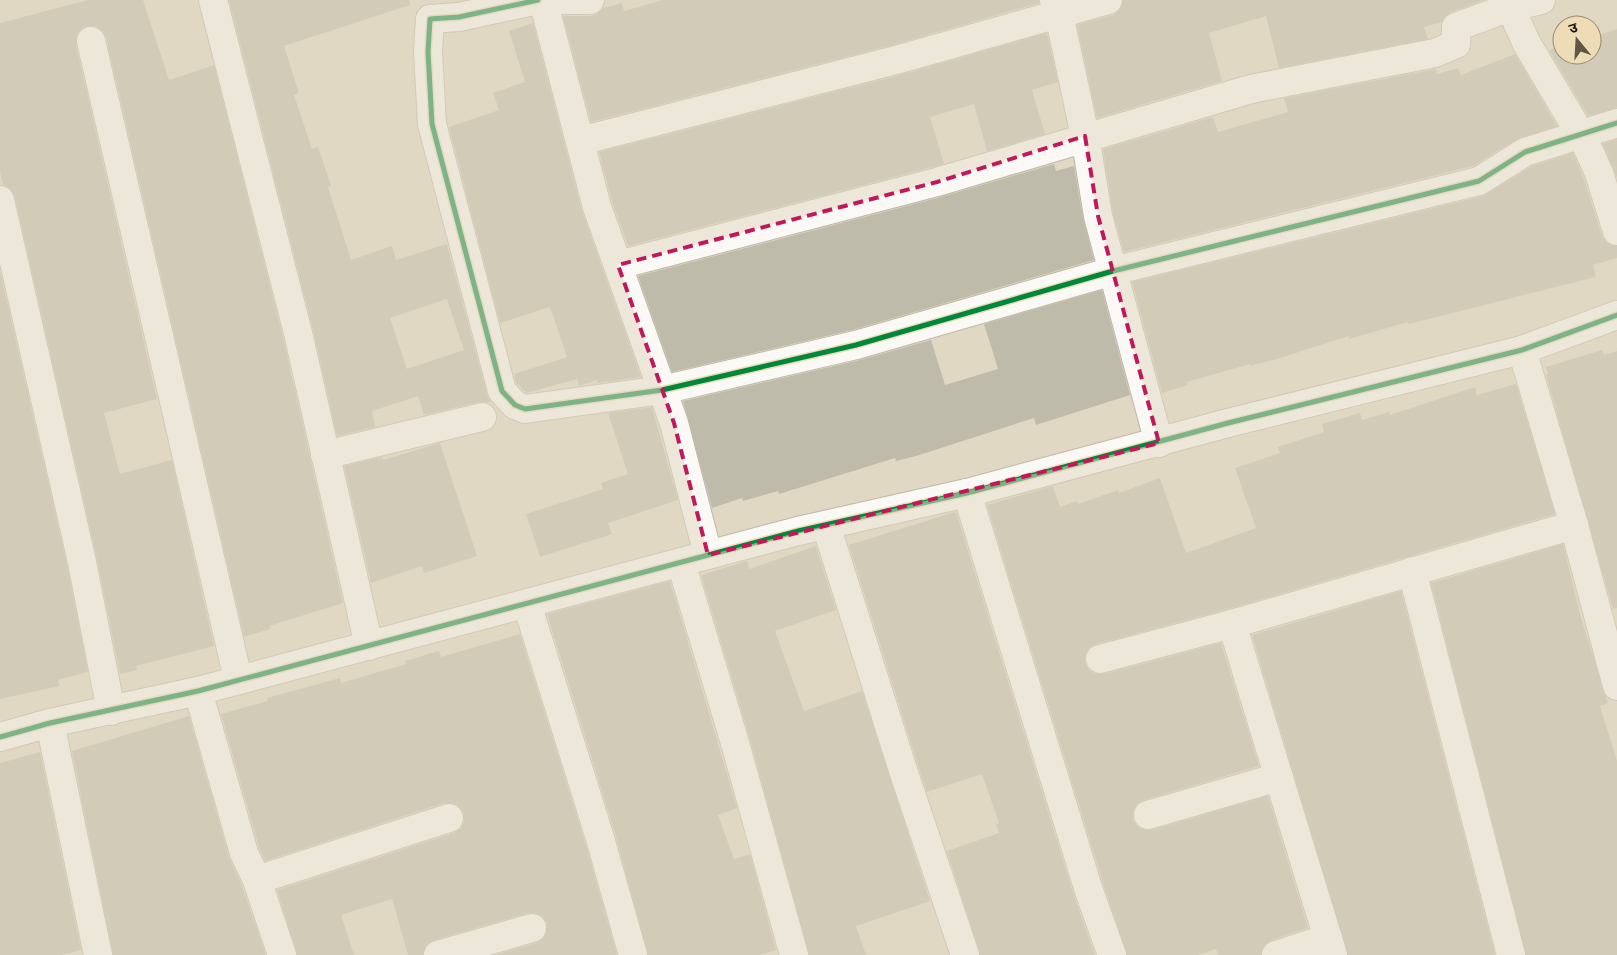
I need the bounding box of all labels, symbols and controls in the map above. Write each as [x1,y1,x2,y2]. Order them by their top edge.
north arrow [1552,15,1602,65]
text: उ [1566,17,1580,37]

